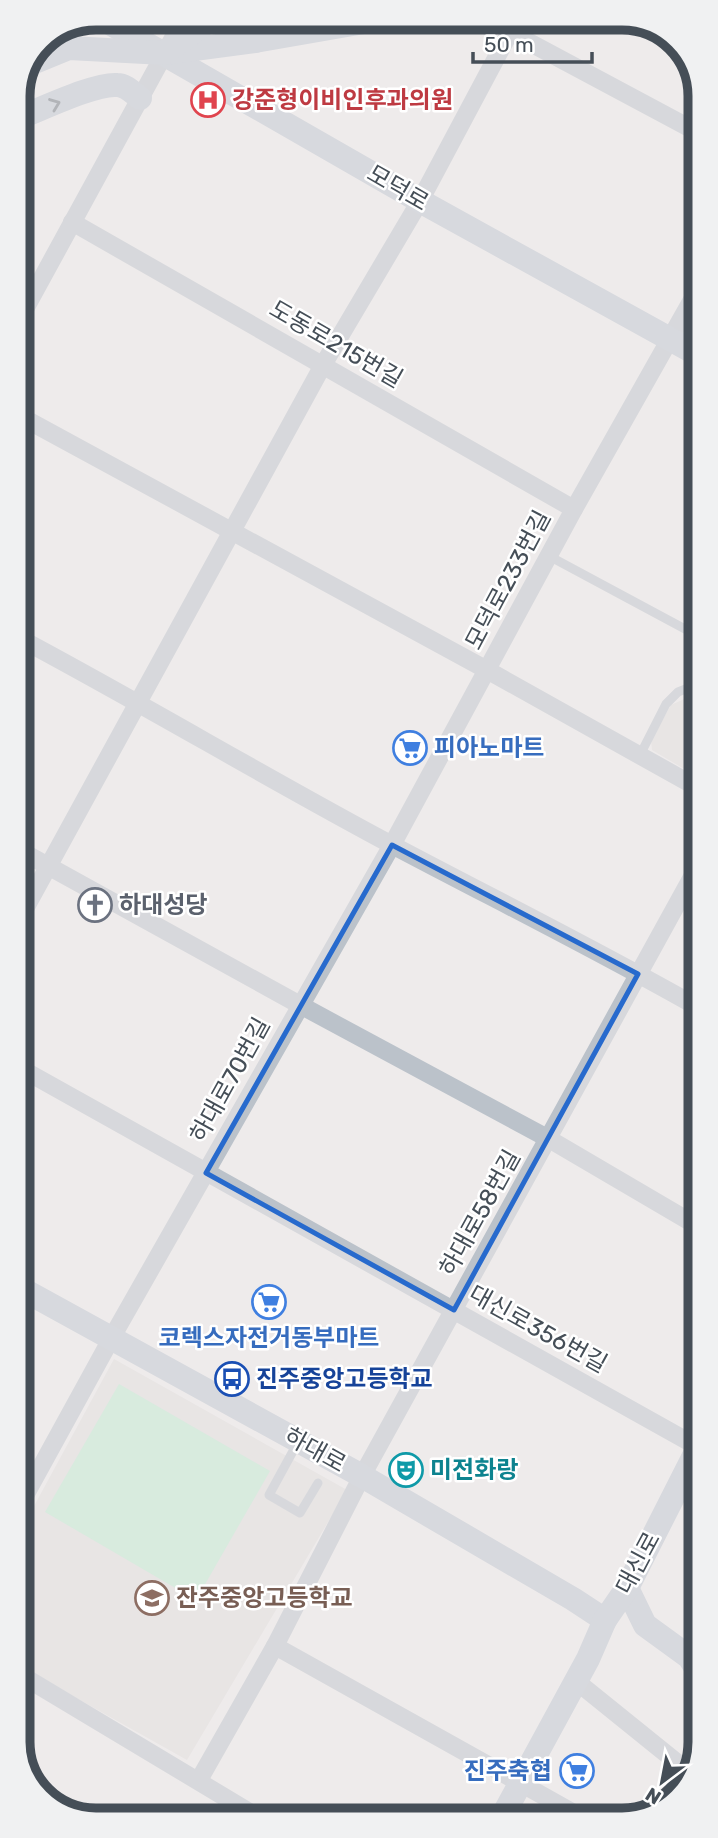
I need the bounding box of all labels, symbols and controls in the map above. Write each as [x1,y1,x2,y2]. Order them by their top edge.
scale bar [473,21,592,65]
text: 50 m [484,32,534,57]
hospital icon: 강준형이비인후과의원 [189,81,227,119]
place label: 강준형이비인후과의원 [232,86,453,114]
one-way arrow [48,98,60,112]
street label: 모덕로 [362,159,434,217]
street label: 도동로215번길 [264,295,408,393]
street label: 모덕로233번길 [460,506,556,654]
supermarket icon: 피아노마트 [391,729,429,767]
place label: 피아노마트 [434,734,544,762]
church icon: 하대성당 [76,886,114,924]
place label: 하대성당 [119,891,207,919]
street label: 하대로70번길 [184,1013,276,1147]
street label: 하대로58번길 [434,1145,526,1281]
street label: 대신로356번길 [464,1280,612,1378]
supermarket icon: 코렉스자전거동부마트 [250,1283,288,1321]
place label: 코렉스자전거동부마트 [159,1324,379,1352]
bus stop icon: 진주중앙고등학교 [213,1360,251,1398]
place label: 진주중앙고등학교 [256,1365,433,1393]
street label: 하대로 [279,1422,351,1478]
theatre icon: 미전화랑 [387,1451,425,1489]
place label: 미전화랑 [430,1456,518,1484]
street label: 대신로 [610,1527,666,1599]
school or university icon: 잔주중앙고등학교 [133,1579,171,1617]
place label: 잔주중앙고등학교 [176,1584,353,1612]
north arrow [627,1747,697,1817]
supermarket icon: 진주축협 [558,1752,596,1790]
place label: 진주축협 [464,1757,552,1785]
text: N [641,1783,665,1809]

